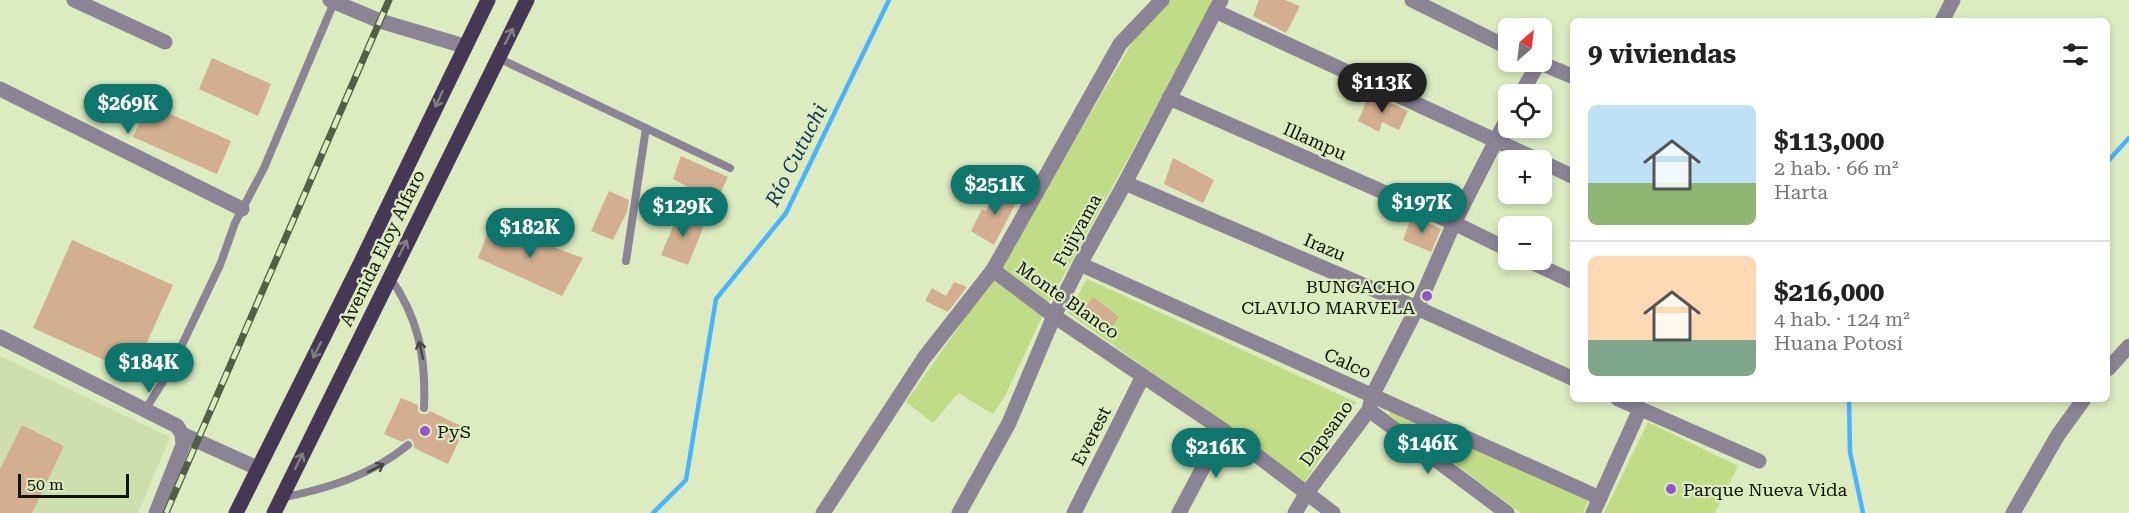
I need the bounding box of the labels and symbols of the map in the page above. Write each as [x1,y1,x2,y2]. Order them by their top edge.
north arrow [1498,18,1552,72]
one-way arrow [504,27,516,45]
pin: $113K [1340,63,1424,114]
pin: $269K [86,84,170,135]
one-way arrow [432,89,444,107]
water label: Río Cutuchi [760,100,832,211]
street label: Illampu [1280,118,1350,164]
pin: $251K [953,165,1037,216]
street label: Avenida Eloy Alfaro [335,166,429,330]
pin: $197K [1380,183,1464,234]
pin: $129K [641,187,725,238]
street label: Fujiyama [1049,190,1106,270]
pin: $182K [488,208,572,259]
street label: Irazu [1301,229,1349,265]
one-way arrow [398,239,410,257]
street label: Monte Blanco [1013,257,1123,343]
place label: BUNGACHO CLAVIJO MARVELA [1241,276,1415,318]
marker: BUNGACHO CLAVIJO MARVELA [1420,289,1434,303]
one-way arrow [310,340,322,358]
one-way arrow [415,341,427,360]
pin: $184K [107,343,191,394]
street label: Calco [1321,343,1375,383]
street label: Dapsano [1295,396,1357,470]
street label: Everest [1067,403,1115,469]
place label: PyS [437,421,471,442]
marker: PyS [418,424,432,438]
pin: $146K [1386,424,1470,475]
pin: $216K [1174,428,1258,479]
one-way arrow [294,452,306,470]
one-way arrow [367,461,385,473]
scale bar [18,471,129,498]
place label: Parque Nueva Vida [1683,479,1848,500]
marker: Parque Nueva Vida [1664,482,1678,496]

